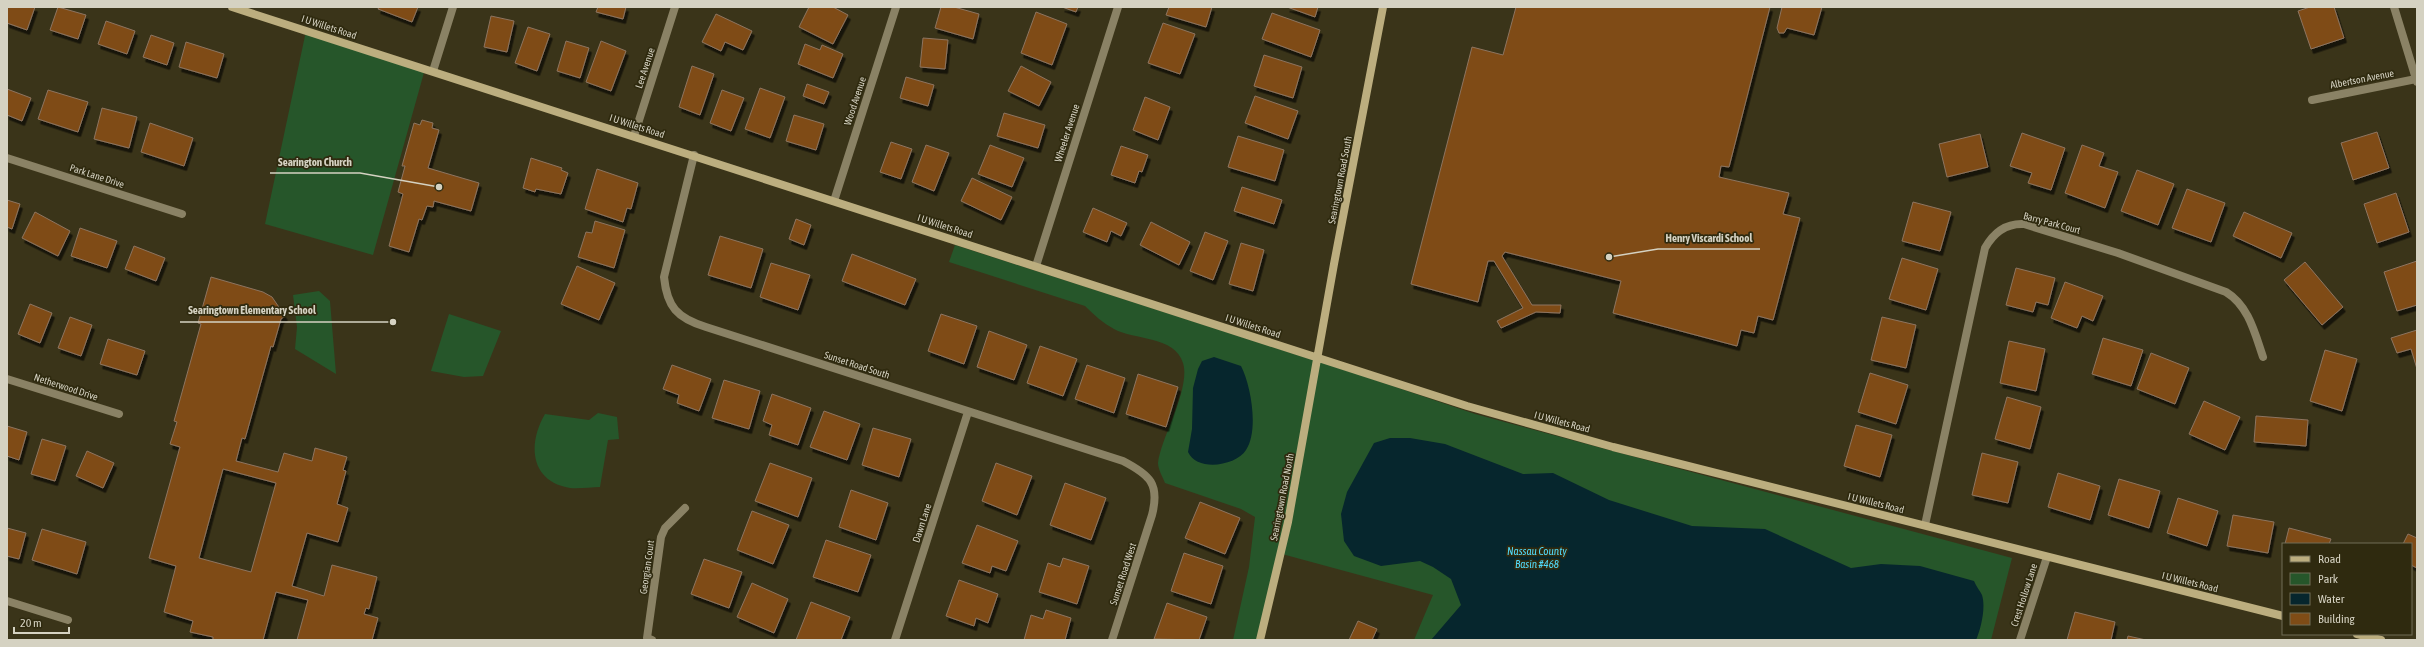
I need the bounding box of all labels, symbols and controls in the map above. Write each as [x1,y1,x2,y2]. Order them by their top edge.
street label: I U Willets Road [300,13,358,41]
street label: Lee Avenue [633,46,657,90]
street label: Albertson Avenue [2329,67,2395,91]
street label: Wood Avenue [842,75,868,127]
street label: Wheeler Avenue [1052,102,1082,163]
street label: I U Willets Road [608,112,666,140]
street label: Searingtown Road South [1326,135,1354,225]
callout: Searington Church [270,150,360,173]
text: Searington Church [278,156,352,168]
street label: Park Lane Drive [68,162,126,190]
street label: Barry Park Court [2022,210,2082,236]
street label: I U Willets Road [916,212,974,240]
callout: Henry Viscardi School [1658,226,1760,249]
text: Henry Viscardi School [1666,232,1753,244]
callout: Searingtown Elementary School [180,299,323,322]
text: Searingtown Elementary School [188,304,317,316]
street label: I U Willets Road [1224,312,1282,340]
street label: Sunset Road South [823,349,891,381]
street label: Netherwood Drive [33,372,100,403]
street label: I U Willets Road [1533,409,1591,435]
street label: Searingtown Road North [1268,452,1296,542]
street label: I U Willets Road [1847,491,1905,515]
street label: Dawn Lane [911,502,934,544]
street label: Georgian Court [638,539,656,595]
street label: Sunset Road West [1108,541,1138,606]
legend [2282,543,2412,635]
water label: Nassau County Basin #468 [1507,545,1567,570]
text: Road [2318,552,2341,566]
street label: Crest Hollow Lane [2009,562,2039,628]
street label: I U Willets Road [2161,570,2219,594]
text: Park [2318,572,2339,586]
text: Water [2318,592,2345,606]
scale bar [14,609,69,635]
text: Building [2318,612,2356,626]
text: 20 m [20,616,42,630]

